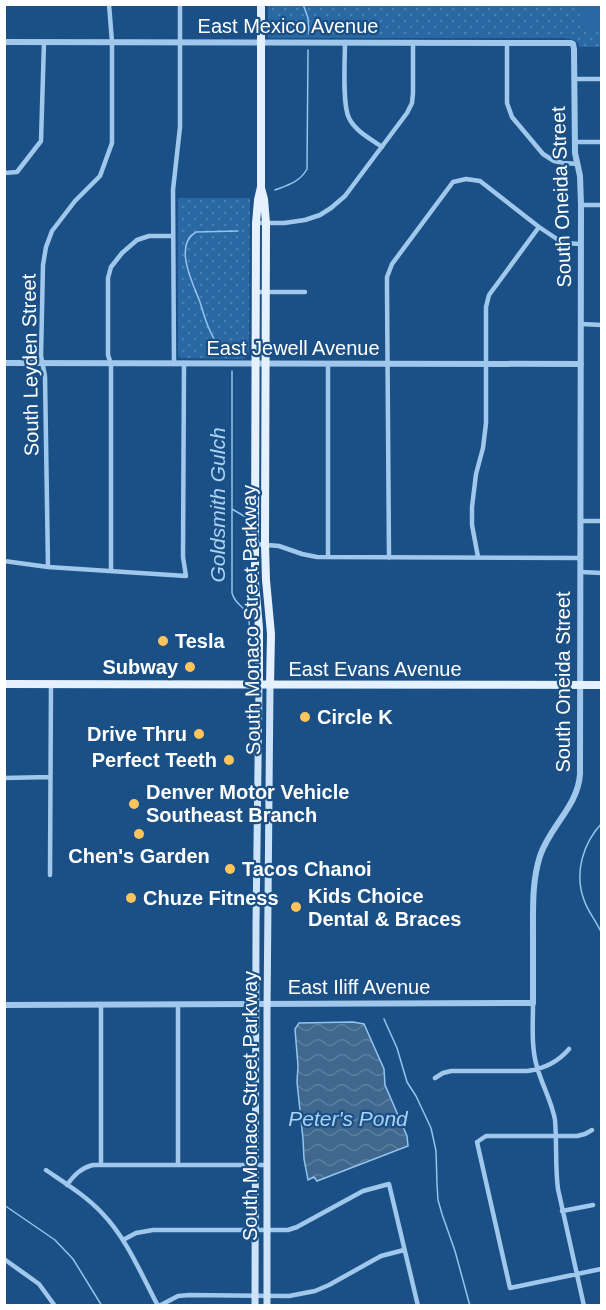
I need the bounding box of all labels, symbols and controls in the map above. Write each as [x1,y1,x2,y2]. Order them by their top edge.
street label: East Mexico Avenue [198,15,378,37]
street label: South Oneida Street [547,106,575,288]
street label: South Leyden Street [17,273,43,456]
street label: East Jewell Avenue [206,337,380,359]
water label: Goldsmith Gulch [206,427,229,583]
street label: South Monaco Street Parkway [238,485,264,755]
street label: South Oneida Street [552,591,574,773]
place label: Tesla [175,630,226,652]
marker: Tesla [156,634,170,648]
place label: Subway [102,656,179,678]
street label: East Evans Avenue [288,658,462,680]
marker: Subway [183,660,197,674]
place label: Circle K [317,706,393,728]
marker: Circle K [298,710,312,724]
place label: Drive Thru [87,723,187,745]
marker: Drive Thru [192,727,206,741]
place label: Perfect Teeth [92,749,217,771]
marker: Perfect Teeth [222,753,236,767]
place label: Denver Motor Vehicle Southeast Branch [146,781,349,826]
marker: Denver Motor Vehicle Southeast Branch [127,797,141,811]
marker: Chen's Garden [132,827,146,841]
place label: Chen's Garden [68,845,210,867]
place label: Tacos Chanoi [242,858,372,880]
marker: Tacos Chanoi [223,862,237,876]
place label: Kids Choice Dental & Braces [308,885,461,930]
place label: Chuze Fitness [143,887,279,909]
marker: Chuze Fitness [124,891,138,905]
marker: Kids Choice Dental & Braces [289,900,303,914]
street label: South Monaco Street Parkway [239,971,261,1241]
street label: East Iliff Avenue [288,976,430,998]
water label: Peter's Pond [288,1107,409,1130]

